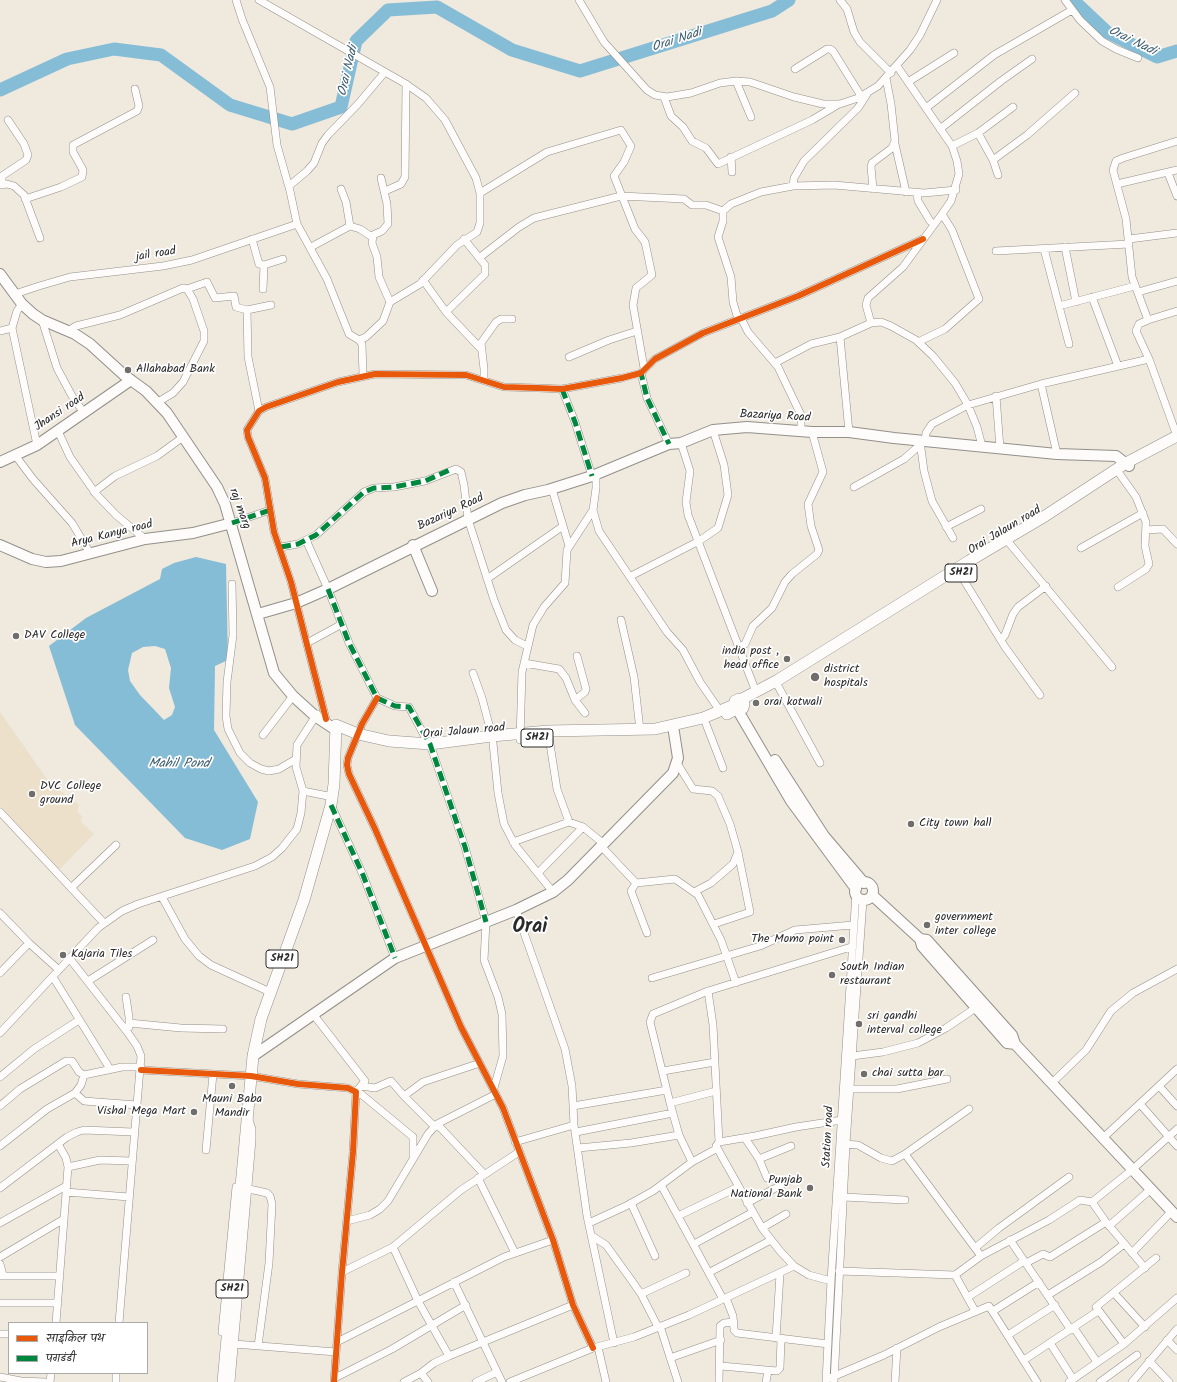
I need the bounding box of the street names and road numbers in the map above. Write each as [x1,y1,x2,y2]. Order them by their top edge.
street label: jail road [135,245,177,265]
street label: Jhansi road [32,391,88,435]
street label: Bazariya Road [739,408,811,426]
street label: raj marg [225,487,253,531]
street label: Bazariya Road [416,491,486,535]
street label: Orai Jalaun road [966,504,1044,558]
street label: Arya Kanya road [70,518,154,552]
road number: SH21 [945,564,977,582]
street label: Orai Jalaun road [422,721,506,743]
road number: SH21 [521,729,553,747]
road number: SH21 [266,950,298,968]
street label: Station road [820,1106,838,1168]
road number: SH21 [216,1280,248,1298]

